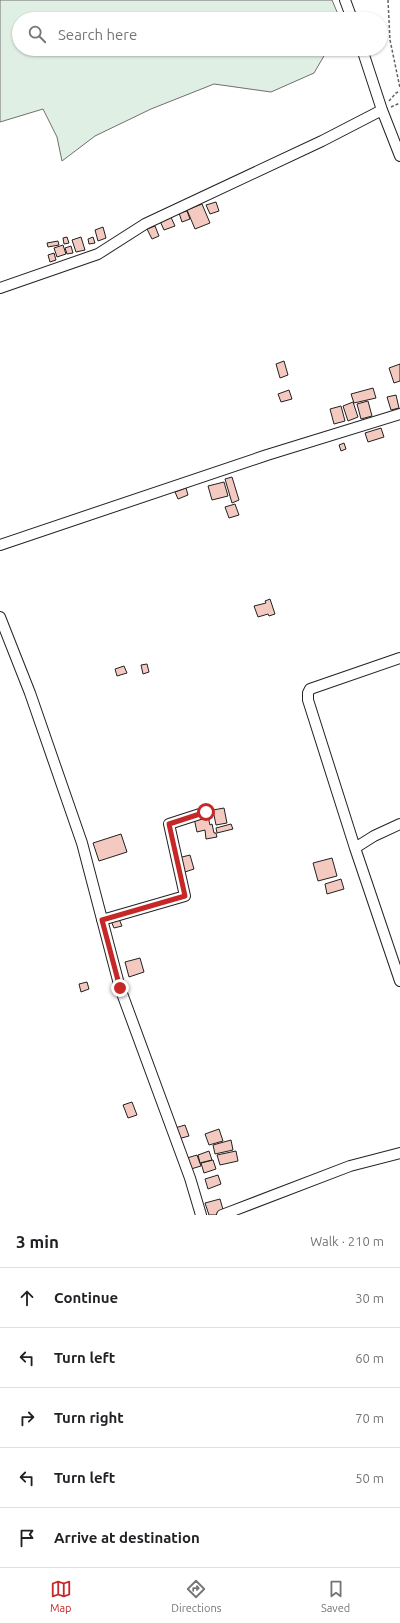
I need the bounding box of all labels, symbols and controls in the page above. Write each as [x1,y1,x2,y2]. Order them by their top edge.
search box [12,12,388,56]
icon: search [26,23,48,45]
text: Search here [58,26,137,43]
route start [197,803,215,821]
route end [111,979,129,997]
text: 3 min [16,1232,59,1251]
text: Walk · 210 m [310,1234,384,1248]
icon: ahead [16,1287,38,1309]
text: Continue [54,1289,118,1306]
text: 30 m [355,1291,384,1305]
icon: left [16,1347,38,1369]
text: Turn left [54,1349,115,1366]
text: 60 m [355,1351,384,1365]
icon: right [16,1407,38,1429]
text: Turn right [54,1409,124,1426]
text: 70 m [355,1411,384,1425]
icon: left [16,1467,38,1489]
text: Turn left [54,1469,115,1486]
text: 50 m [355,1471,384,1485]
icon: arrive [16,1527,38,1549]
text: Arrive at destination [54,1529,200,1546]
tab: Map [50,1578,72,1614]
tab: Directions [171,1578,221,1614]
tab: Saved [321,1578,350,1614]

